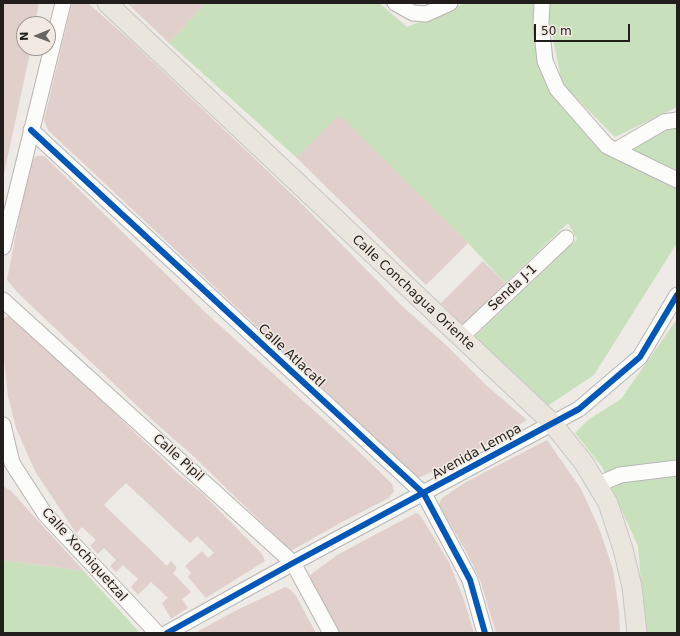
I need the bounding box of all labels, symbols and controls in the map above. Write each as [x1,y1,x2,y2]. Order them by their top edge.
north arrow [16,16,56,56]
scale bar [536,16,632,42]
text: 50 m [541,24,572,38]
text: N [18,31,31,41]
street label: Calle Conchagua Oriente [348,232,478,354]
street label: Senda J-1 [485,261,541,315]
street label: Calle Atlacatl [254,321,328,391]
street label: Avenida Lempa [430,421,524,483]
street label: Calle Pipil [149,431,207,485]
street label: Calle Xochiquetzal [38,505,130,605]

